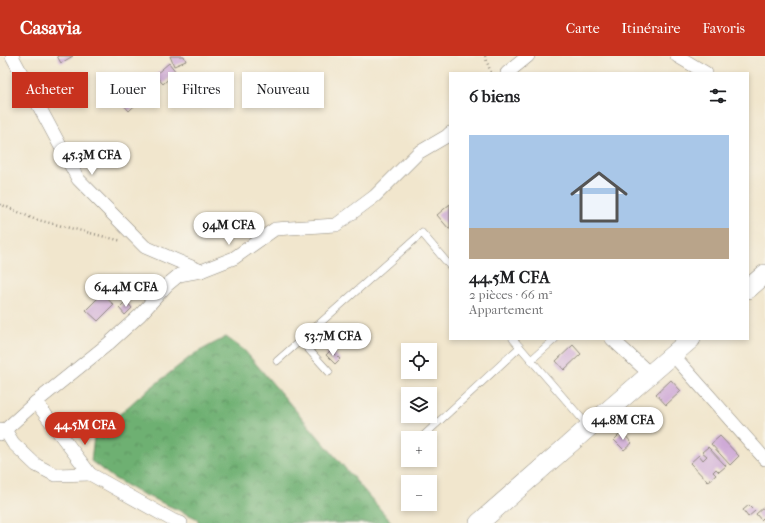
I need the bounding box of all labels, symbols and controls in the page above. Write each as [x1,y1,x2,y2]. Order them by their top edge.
text: Casavia [20,17,81,39]
text: Carte [566,20,600,37]
text: Itinéraire [622,20,680,37]
text: Favoris [702,20,745,37]
chip: Acheter [12,72,88,108]
chip: Louer [96,72,160,108]
chip: Filtres [168,72,234,108]
chip: Nouveau [242,72,324,108]
icon: filters [707,85,729,107]
text: 6 biens [469,86,520,106]
pin: 45.3M CFA [46,142,138,176]
text: 45.3M CFA [62,147,122,162]
icon: home [563,161,635,233]
pin: 94M CFA [192,212,266,246]
text: 94M CFA [202,217,256,232]
text: 44.5M CFA [469,267,550,287]
pin: 64.4M CFA [80,274,172,308]
text: 64.4M CFA [94,279,158,294]
text: 2 pièces · 66 m² [469,287,552,302]
text: Appartement [469,302,544,317]
pin: 53.7M CFA [287,323,379,357]
text: 53.7M CFA [304,328,362,343]
map controls [401,343,437,511]
button: locate [401,343,437,379]
button: layers [401,387,437,423]
pin: 44.8M CFA [577,407,669,441]
pin: 44.5M CFA [39,412,131,446]
text: 44.8M CFA [591,412,655,427]
text: 44.5M CFA [54,417,116,432]
button: + [401,431,437,467]
button: − [401,475,437,511]

